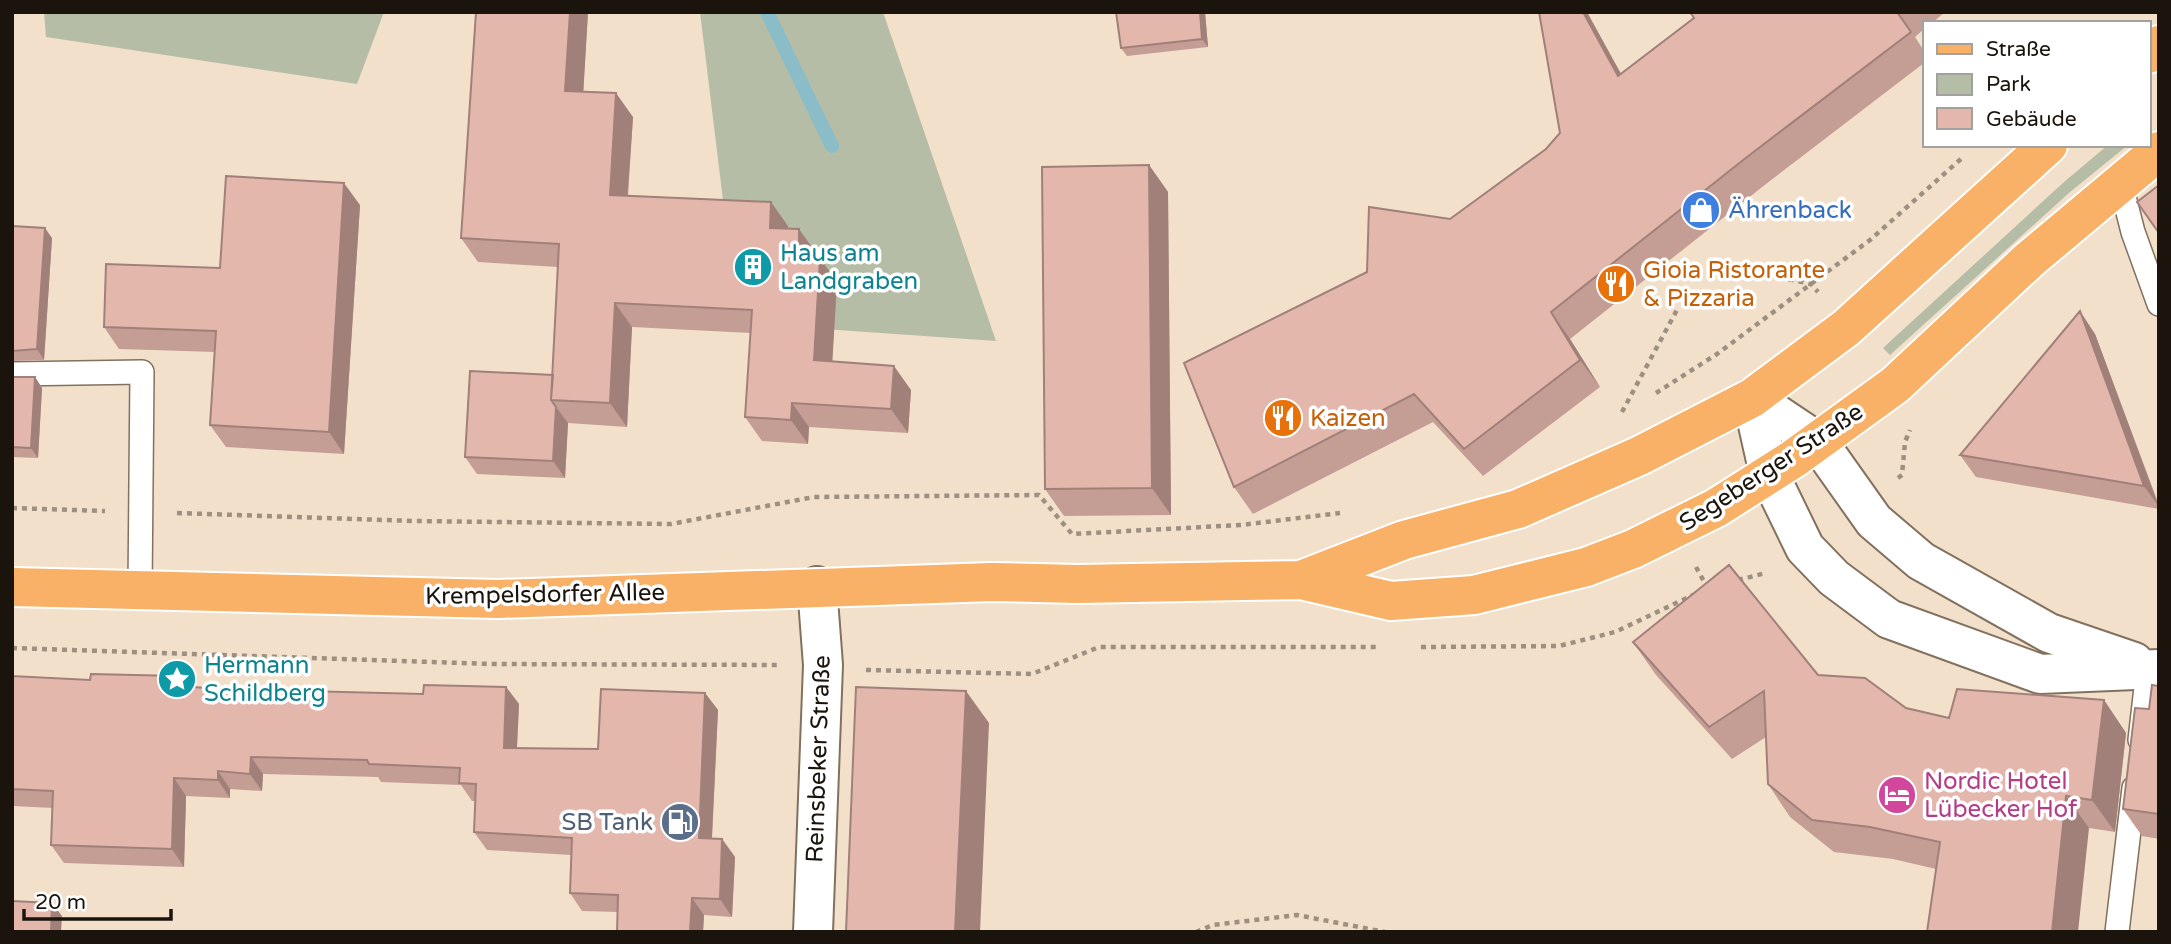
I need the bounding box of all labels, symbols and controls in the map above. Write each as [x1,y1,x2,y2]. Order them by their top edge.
legend [1923,21,2150,147]
text: Straße [1986,37,2051,62]
text: Park [1986,72,2031,97]
text: Gebäude [1986,107,2077,132]
shop icon: Ährenback [1680,189,1722,231]
place label: Ährenback [1728,196,1852,225]
place label: Haus am Landgraben [780,239,918,296]
building icon: Haus am Landgraben [732,246,774,288]
place label: Gioia Ristorante & Pizzaria [1643,256,1825,313]
restaurant icon: Gioia Ristorante & Pizzaria [1595,263,1637,305]
restaurant icon: Kaizen [1262,397,1304,439]
street label: Segeberger Straße [1674,397,1869,538]
place label: Kaizen [1310,404,1386,433]
street label: Krempelsdorfer Allee [425,578,665,611]
place label: Hermann Schildberg [204,651,326,708]
street label: Reinsbeker Straße [800,655,837,863]
place icon: Hermann Schildberg [156,658,198,700]
place label: Nordic Hotel Lübecker Hof [1924,767,2078,824]
hotel icon: Nordic Hotel Lübecker Hof [1876,774,1918,816]
fuel station icon: SB Tank [659,801,701,843]
place label: SB Tank [561,808,653,837]
scale bar [24,878,172,922]
text: 20 m [35,890,86,915]

